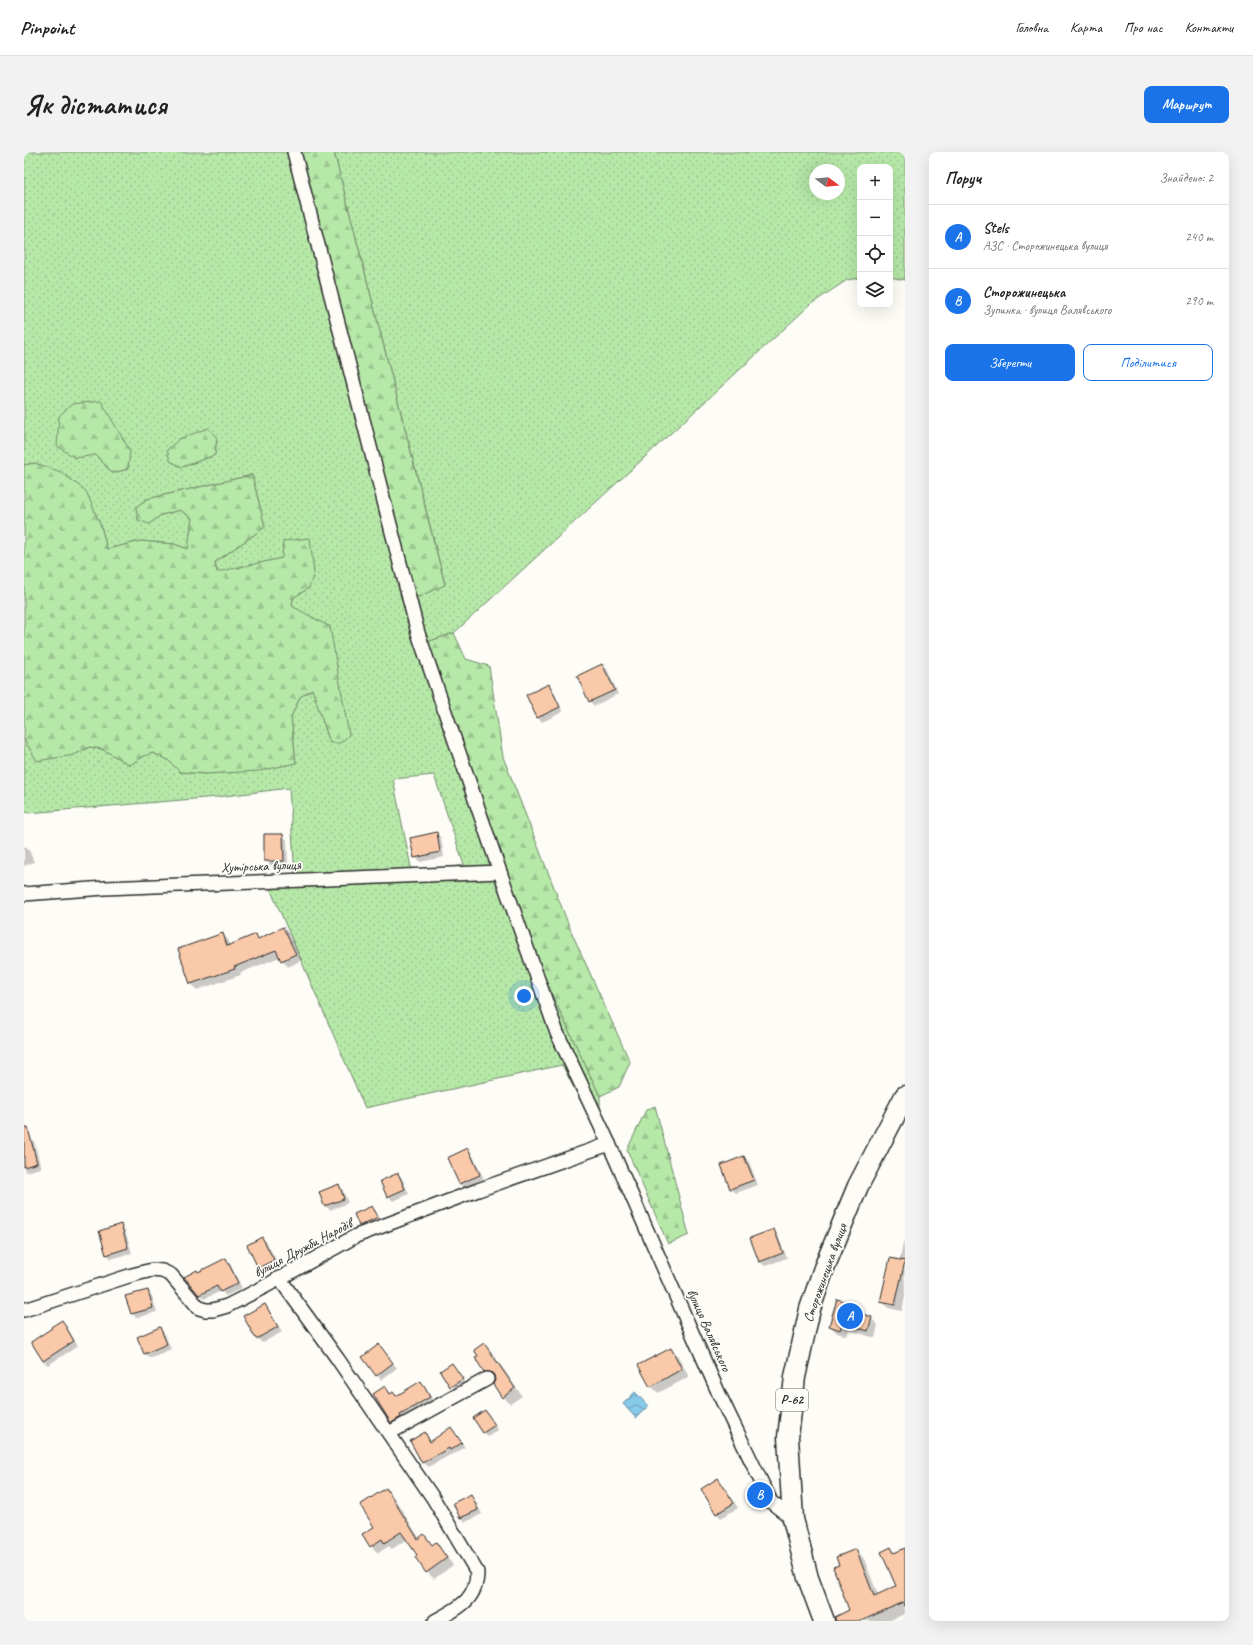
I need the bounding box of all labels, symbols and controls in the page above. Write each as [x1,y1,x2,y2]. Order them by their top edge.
text: Pinpoint [20,16,74,40]
text: Головна [1015,19,1048,36]
text: Карта [1070,19,1102,36]
text: Про нас [1124,19,1163,36]
text: Контакти [1185,19,1233,36]
button: Маршрут [1144,86,1229,123]
text: Як дістатися [24,87,167,122]
north arrow [809,164,845,200]
map controls [857,164,893,308]
button: + [857,164,893,200]
text: Поруч [945,168,981,189]
text: Знайдено: 2 [1159,170,1213,186]
button: − [857,200,893,236]
text: Stels [983,219,1009,238]
text: A [955,229,961,245]
text: 240 m [1185,229,1213,245]
button: locate [857,236,893,272]
text: АЗС · Сторожинецька вулиця [983,238,1107,254]
button: layers [857,272,893,308]
text: Сторожинецька [983,283,1065,302]
text: B [955,293,961,309]
text: 290 m [1185,293,1213,309]
text: Зупинка · вулиця Валявського [983,302,1111,318]
button: Зберегти [945,344,1075,381]
button: Поділитися [1083,344,1213,381]
street label: Хутірська вулиця [221,856,302,876]
your location [514,986,534,1006]
street label: вулиця Дружби Народів [251,1213,358,1281]
street label: Сторожинецька вулиця [799,1220,851,1324]
street label: вулиця Валявського [683,1286,735,1375]
pin: A [837,1301,863,1331]
road number: Р-62 [776,1389,808,1411]
pin: B [747,1480,773,1510]

